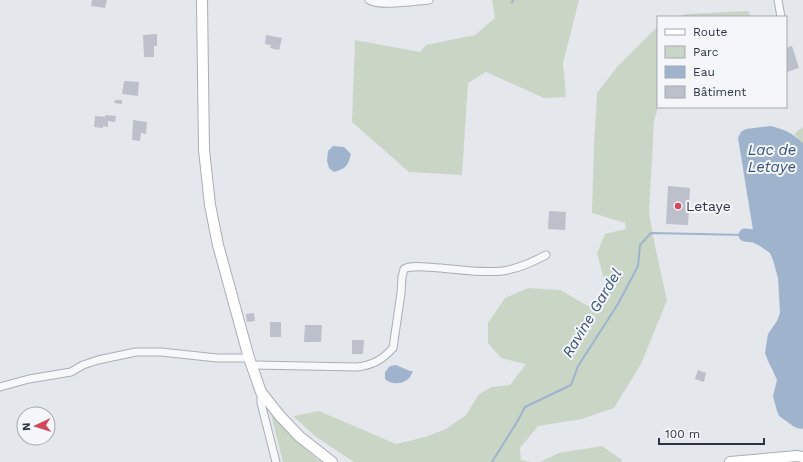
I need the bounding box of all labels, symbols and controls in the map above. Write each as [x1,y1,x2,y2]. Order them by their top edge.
legend [657,16,787,108]
text: Route [693,25,727,39]
text: Parc [693,45,719,59]
text: Eau [693,65,715,79]
text: Bâtiment [693,85,746,99]
water label: Lac de Letaye [748,141,796,176]
place label: Letaye [686,198,731,214]
marker: Letaye [673,201,683,211]
water label: Ravine Gardel [558,265,626,361]
north arrow [16,406,56,446]
scale bar [659,420,764,446]
text: N [20,422,33,431]
text: 100 m [665,427,700,441]

